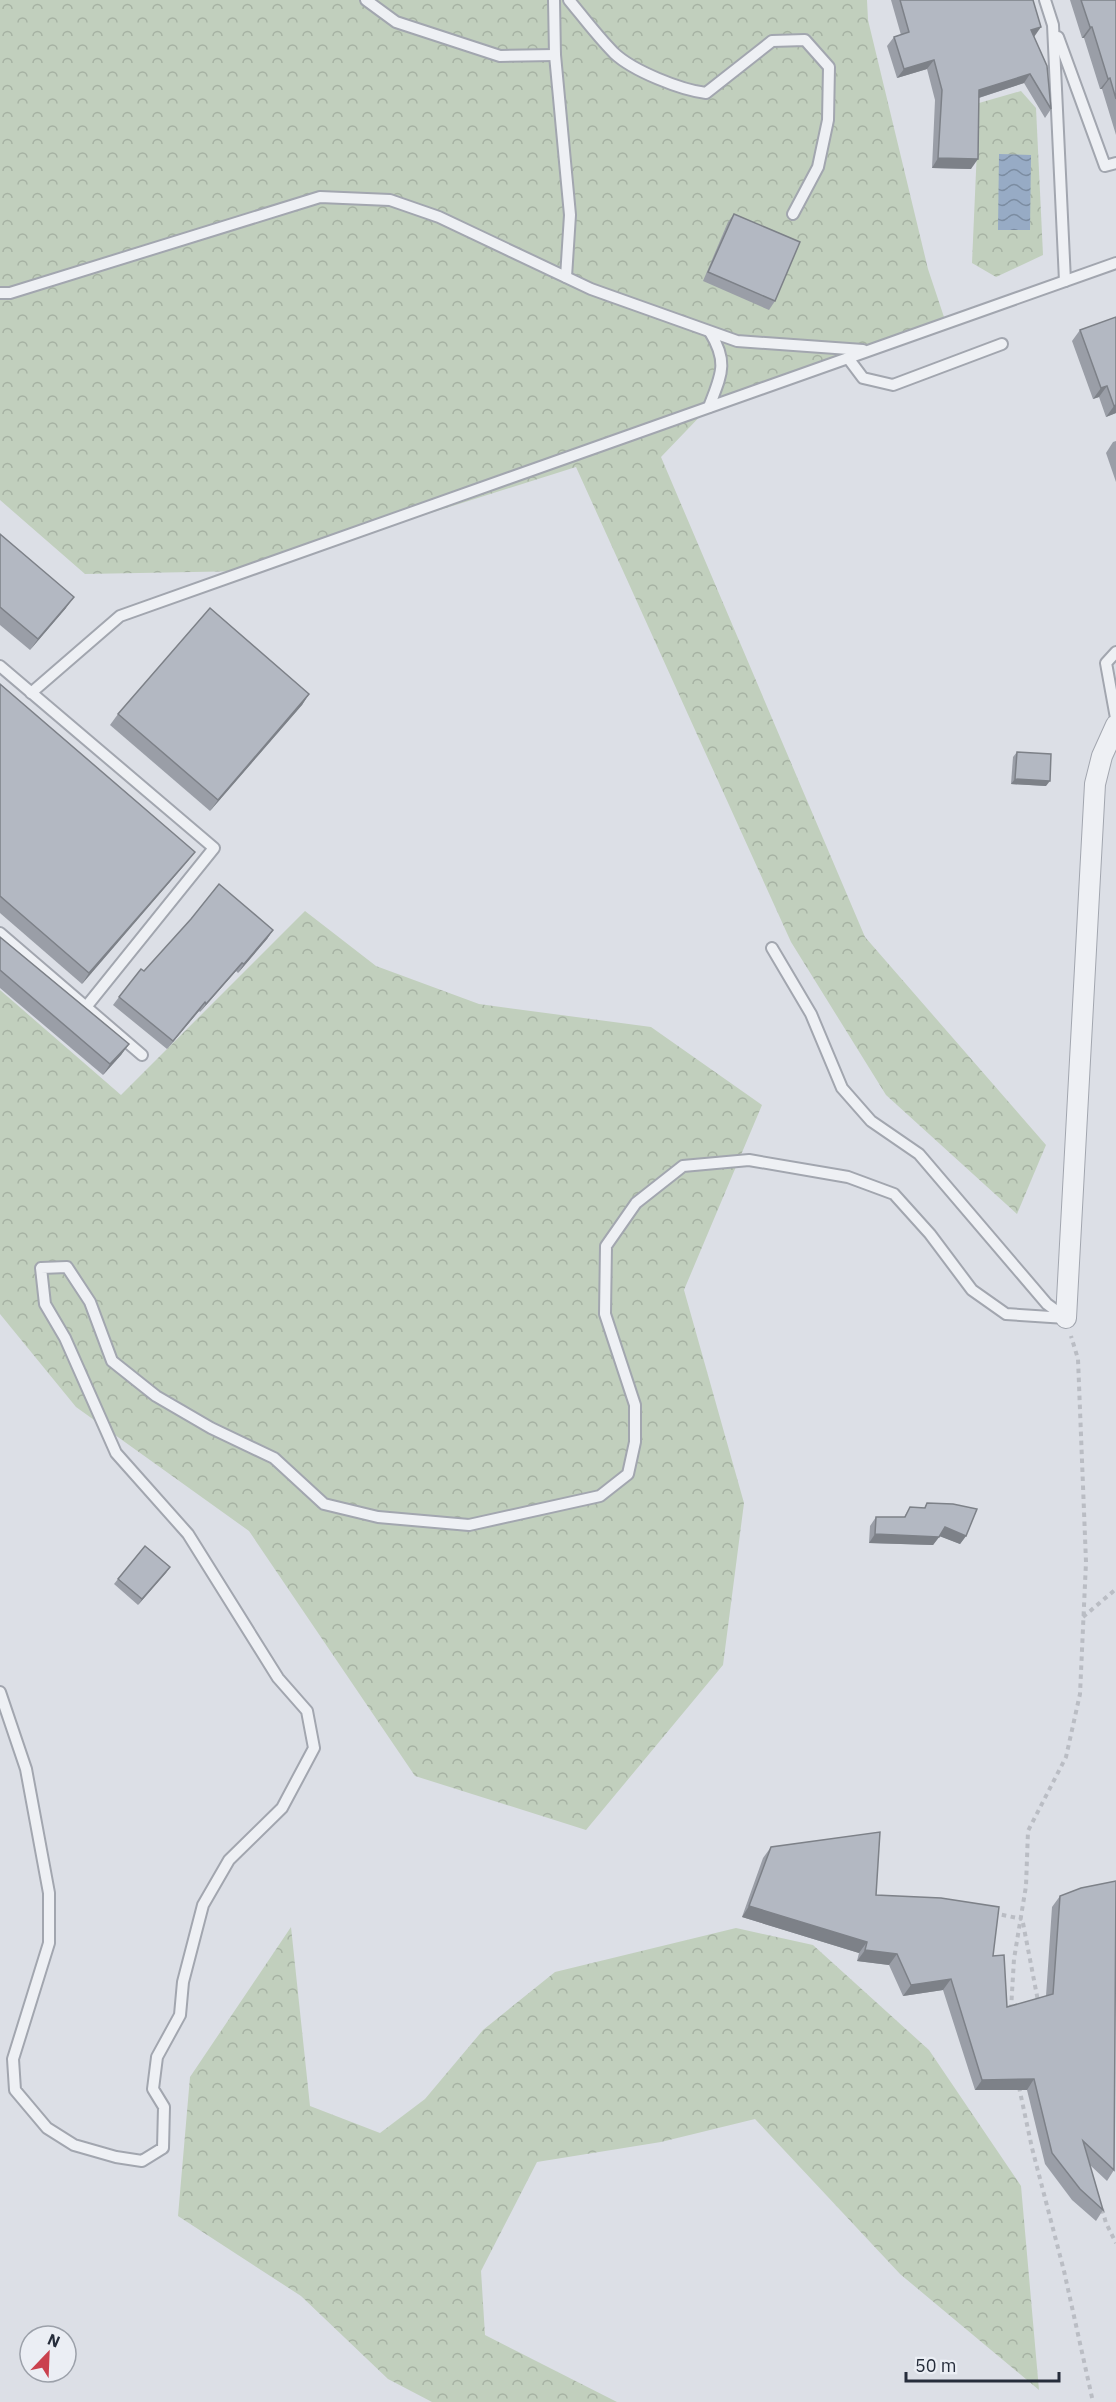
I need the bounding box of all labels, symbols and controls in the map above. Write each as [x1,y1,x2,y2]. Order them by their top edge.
north arrow [18,2324,78,2384]
text: N [45,2329,63,2352]
scale bar [906,2345,1059,2383]
text: 50 m [915,2354,957,2377]

